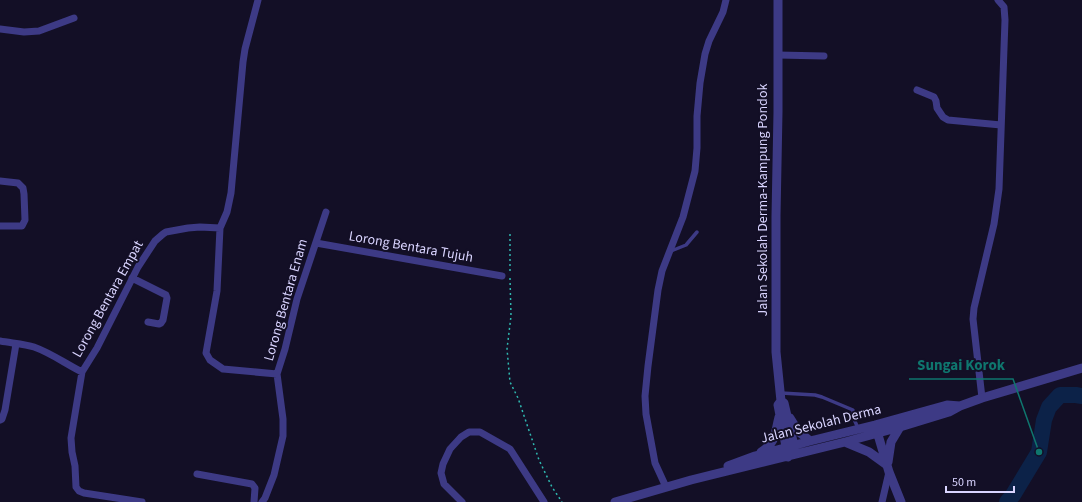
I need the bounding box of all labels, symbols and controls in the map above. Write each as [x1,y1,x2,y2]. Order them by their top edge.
street label: Jalan Sekolah Derma-Kampung Pondok [753,84,773,316]
street label: Lorong Bentara Tujuh [347,226,475,268]
street label: Lorong Bentara Enam [259,236,313,364]
street label: Lorong Bentara Empat [68,237,149,361]
callout: Sungai Korok [909,352,1013,379]
text: Sungai Korok [917,355,1006,376]
street label: Jalan Sekolah Derma [759,399,883,449]
scale bar [946,468,1014,494]
text: 50 m [952,474,976,491]

